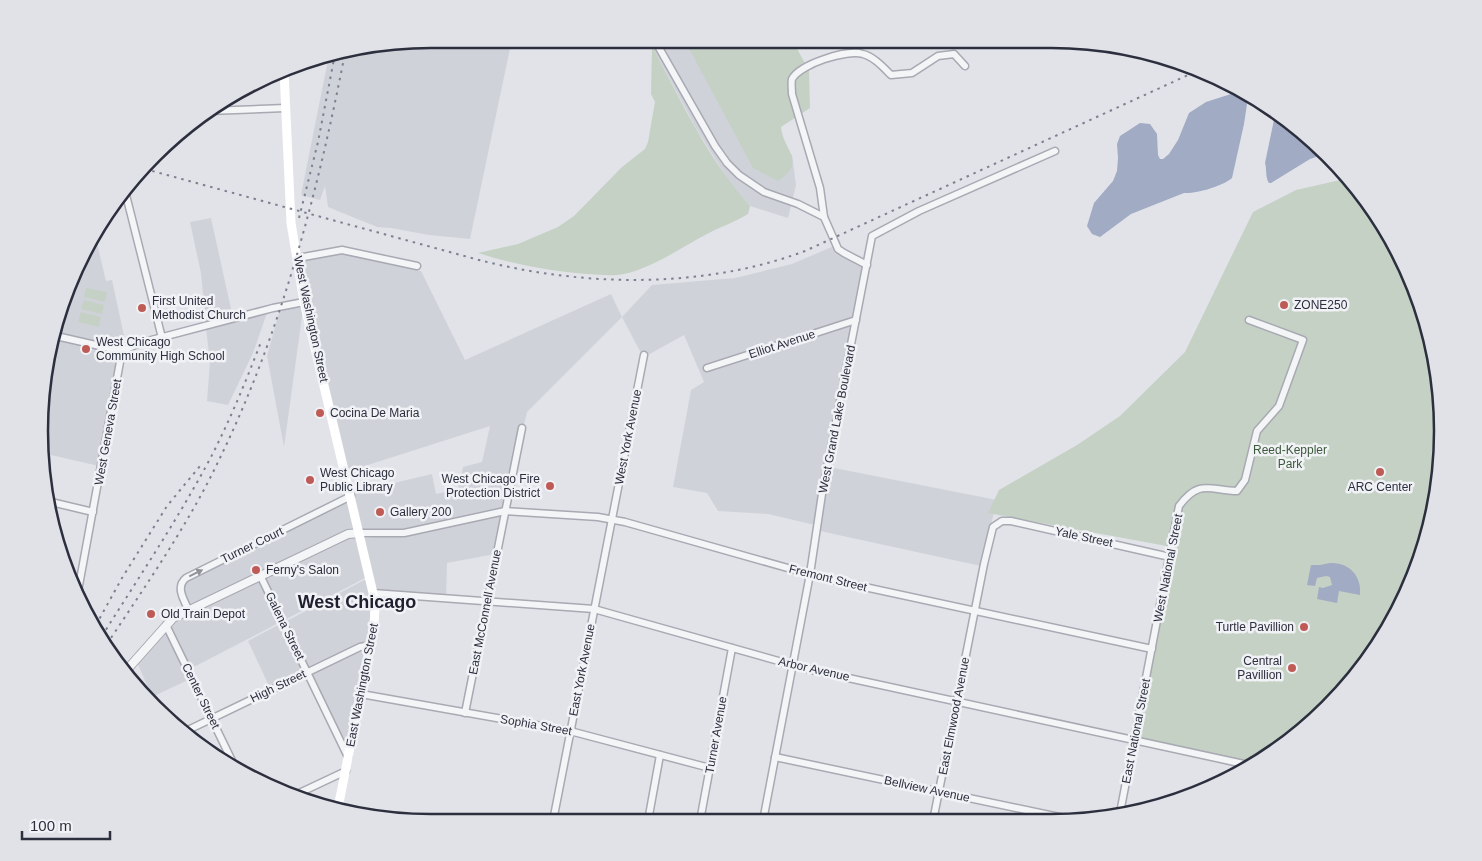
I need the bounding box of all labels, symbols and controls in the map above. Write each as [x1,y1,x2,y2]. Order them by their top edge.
street label: West Washington Street [291,255,331,384]
place label: First United Methodist Church [152,294,246,322]
place label: ZONE250 [1294,298,1348,312]
marker: ZONE250 [1278,299,1290,311]
marker: First United Methodist Church [136,302,148,314]
street label: Elliot Avenue [747,327,817,361]
place label: West Chicago Community High School [96,335,225,363]
marker: West Chicago Community High School [80,343,92,355]
street label: West Grand Lake Boulevard [816,344,858,494]
street label: West Geneva Street [92,377,124,486]
street label: West York Avenue [612,388,644,486]
place label: Cocina De Maria [330,406,420,420]
marker: Cocina De Maria [314,407,326,419]
park label: Reed-Keppler Park [1253,443,1327,471]
place label: West Chicago Public Library [320,466,395,494]
marker: ARC Center [1374,466,1386,478]
place label: West Chicago Fire Protection District [442,472,541,500]
marker: West Chicago Public Library [304,474,316,486]
marker: West Chicago Fire Protection District [544,480,556,492]
place label: ARC Center [1348,480,1412,494]
place label: Gallery 200 [390,505,452,519]
marker: Gallery 200 [374,506,386,518]
street label: West National Street [1151,512,1185,623]
street label: Turner Court [219,524,286,566]
street label: Yale Street [1054,524,1115,550]
street label: East McConnell Avenue [466,548,504,676]
street label: Fremont Street [787,562,869,595]
place label: Ferny's Salon [266,563,339,577]
marker: Ferny's Salon [250,564,262,576]
one-way arrow [189,568,203,576]
street label: Galena Street [262,590,308,663]
district label: West Chicago [298,592,416,612]
place label: Old Train Depot [161,607,246,621]
marker: Old Train Depot [145,608,157,620]
place label: Turtle Pavillion [1216,620,1294,634]
street label: East Washington Street [343,621,381,748]
marker: Turtle Pavillion [1298,621,1310,633]
street label: East York Avenue [566,622,598,717]
street label: Arbor Avenue [777,654,851,684]
place label: Central Pavillion [1237,654,1282,682]
street label: East Elmwood Avenue [936,656,972,776]
street label: Center Street [179,661,223,732]
marker: Central Pavillion [1286,662,1298,674]
street label: High Street [248,666,309,705]
street label: East National Street [1119,677,1153,785]
street label: Turner Avenue [702,695,730,775]
street label: Sophia Street [499,712,574,738]
street label: Bellview Avenue [883,773,971,805]
scale bar [22,808,110,840]
text: 100 m [30,817,72,834]

